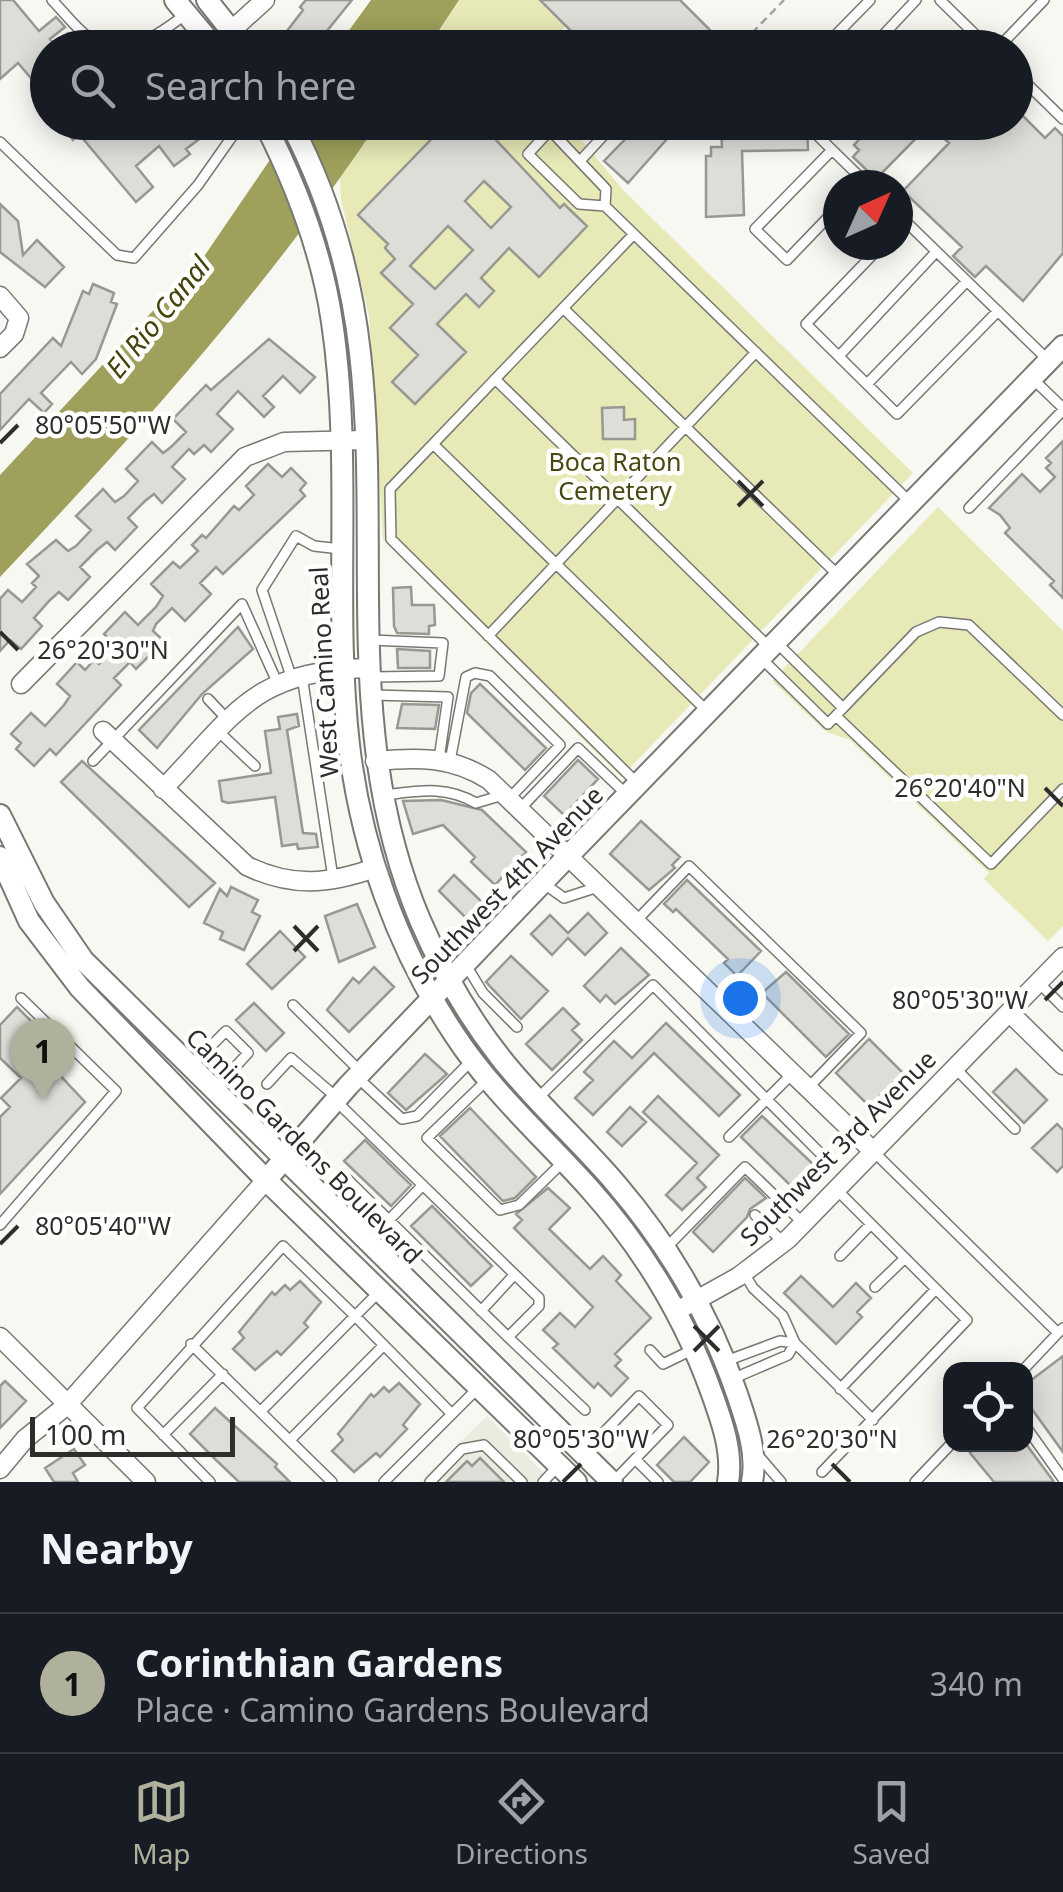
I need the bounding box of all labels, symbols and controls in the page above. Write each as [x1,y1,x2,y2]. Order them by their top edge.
search box [30,30,1033,140]
icon: search [65,58,120,113]
text: Search here [145,59,356,111]
north arrow [823,170,913,260]
water label: El Rio Canal [96,247,219,385]
text: 80°05'50"W [35,407,171,441]
park label: Boca Raton Cemetery [548,444,682,507]
street label: West Camino Real [300,566,346,778]
text: 26°20'30"N [37,632,169,666]
text: 26°20'40"N [894,770,1026,804]
street label: Southwest 4th Avenue [403,778,610,991]
your location [715,973,766,1024]
text: 80°05'30"W [892,982,1028,1016]
pin: 1 [10,1018,76,1100]
street label: Camino Gardens Boulevard [179,1020,430,1271]
street label: Southwest 3rd Avenue [732,1042,943,1253]
text: 80°05'40"W [35,1208,171,1242]
map controls [943,1362,1033,1452]
button: locate [943,1362,1033,1452]
scale bar [30,1412,235,1456]
text: 100 m [45,1415,127,1453]
text: 80°05'30"W [513,1421,649,1455]
text: 26°20'30"N [766,1421,898,1455]
text: Nearby [40,1519,193,1576]
text: Corinthian Gardens [135,1636,503,1688]
text: 1 [63,1662,82,1705]
text: 340 m [930,1662,1023,1705]
text: Place · Camino Gardens Boulevard [135,1688,650,1731]
tab: Map [132,1774,191,1872]
tab: Directions [455,1774,588,1872]
tab: Saved [852,1774,931,1872]

